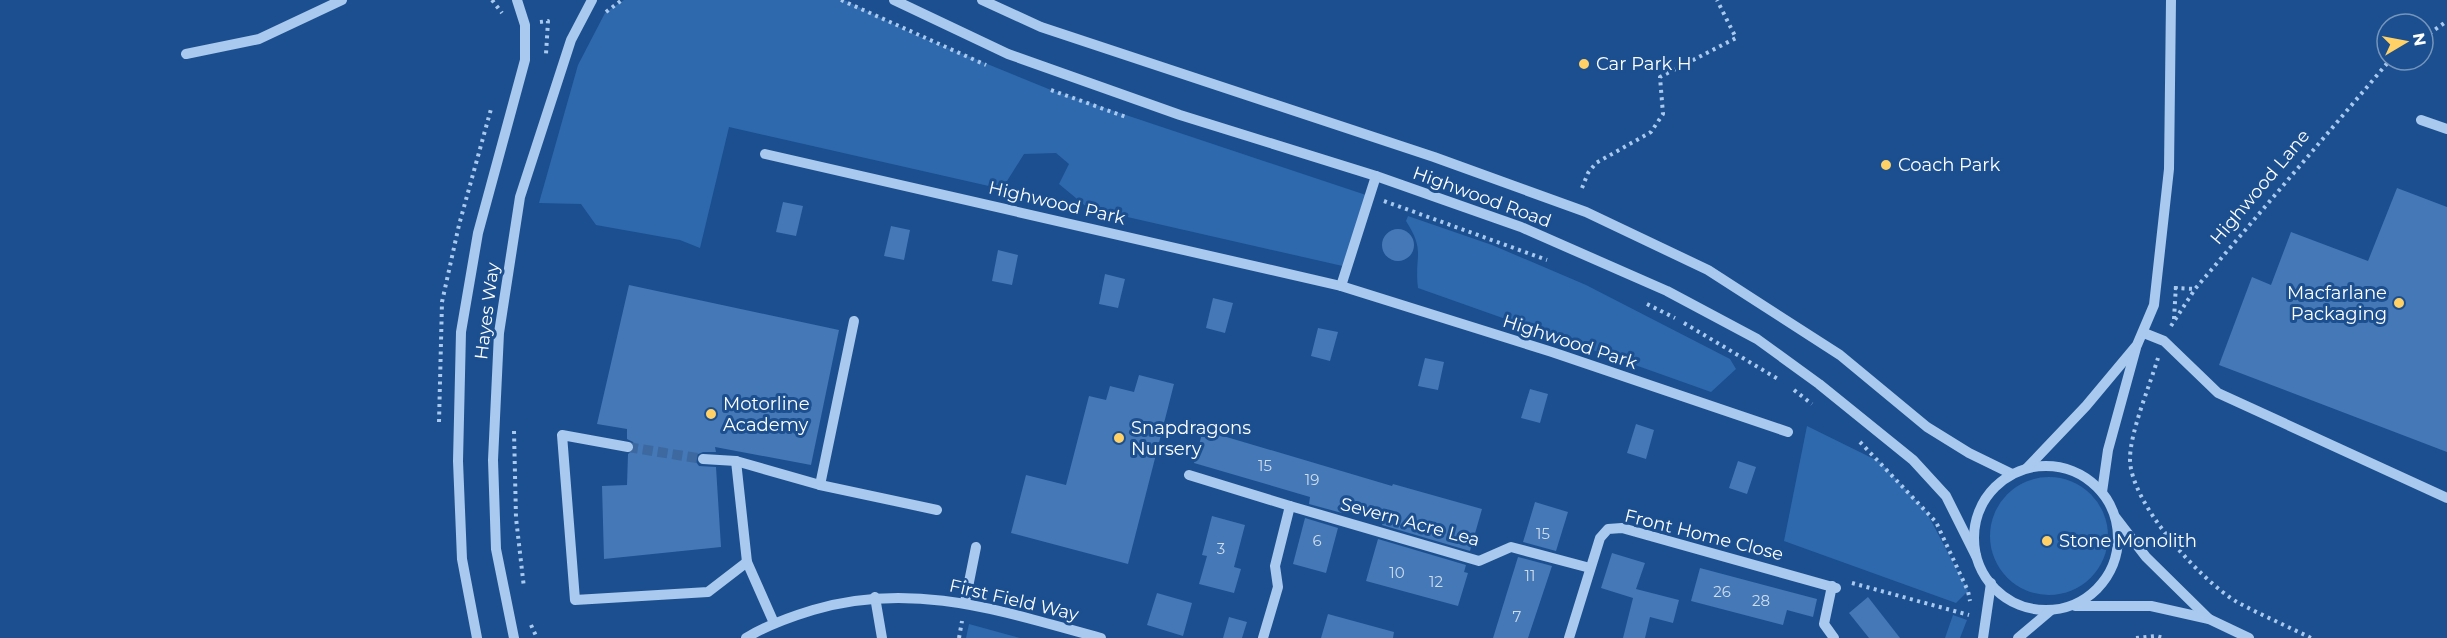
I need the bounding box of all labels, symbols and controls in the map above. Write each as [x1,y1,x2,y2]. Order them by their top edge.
north arrow [2375,12,2435,72]
text: N [2409,31,2430,48]
place label: Car Park H [1596,53,1692,75]
marker: Car Park H [1577,57,1591,71]
street label: Highwood Lane [2206,125,2314,249]
place label: Coach Park [1898,154,2000,176]
marker: Coach Park [1879,158,1893,172]
street label: Highwood Road [1410,162,1554,232]
street label: Highwood Park [986,177,1128,230]
street label: Hayes Way [470,261,504,361]
place label: Macfarlane Packaging [2287,282,2387,325]
marker: Macfarlane Packaging [2392,296,2406,310]
street label: Highwood Park [1500,310,1640,374]
place label: Motorline Academy [723,393,810,436]
marker: Motorline Academy [704,407,718,421]
place label: Snapdragons Nursery [1131,417,1251,460]
marker: Snapdragons Nursery [1112,431,1126,445]
house number: 15 [1258,456,1272,475]
house number: 19 [1305,470,1319,489]
street label: Severn Acre Lea [1338,493,1482,551]
street label: Front Home Close [1622,505,1786,565]
house number: 15 [1536,524,1550,543]
place label: Stone Monolith [2059,530,2197,552]
house number: 6 [1312,531,1322,550]
marker: Stone Monolith [2040,534,2054,548]
house number: 3 [1217,539,1225,558]
house number: 10 [1389,563,1405,582]
house number: 11 [1525,566,1535,585]
house number: 12 [1429,572,1443,591]
street label: First Field Way [947,574,1081,626]
house number: 26 [1713,582,1731,601]
house number: 28 [1752,591,1770,610]
house number: 7 [1513,607,1522,626]

